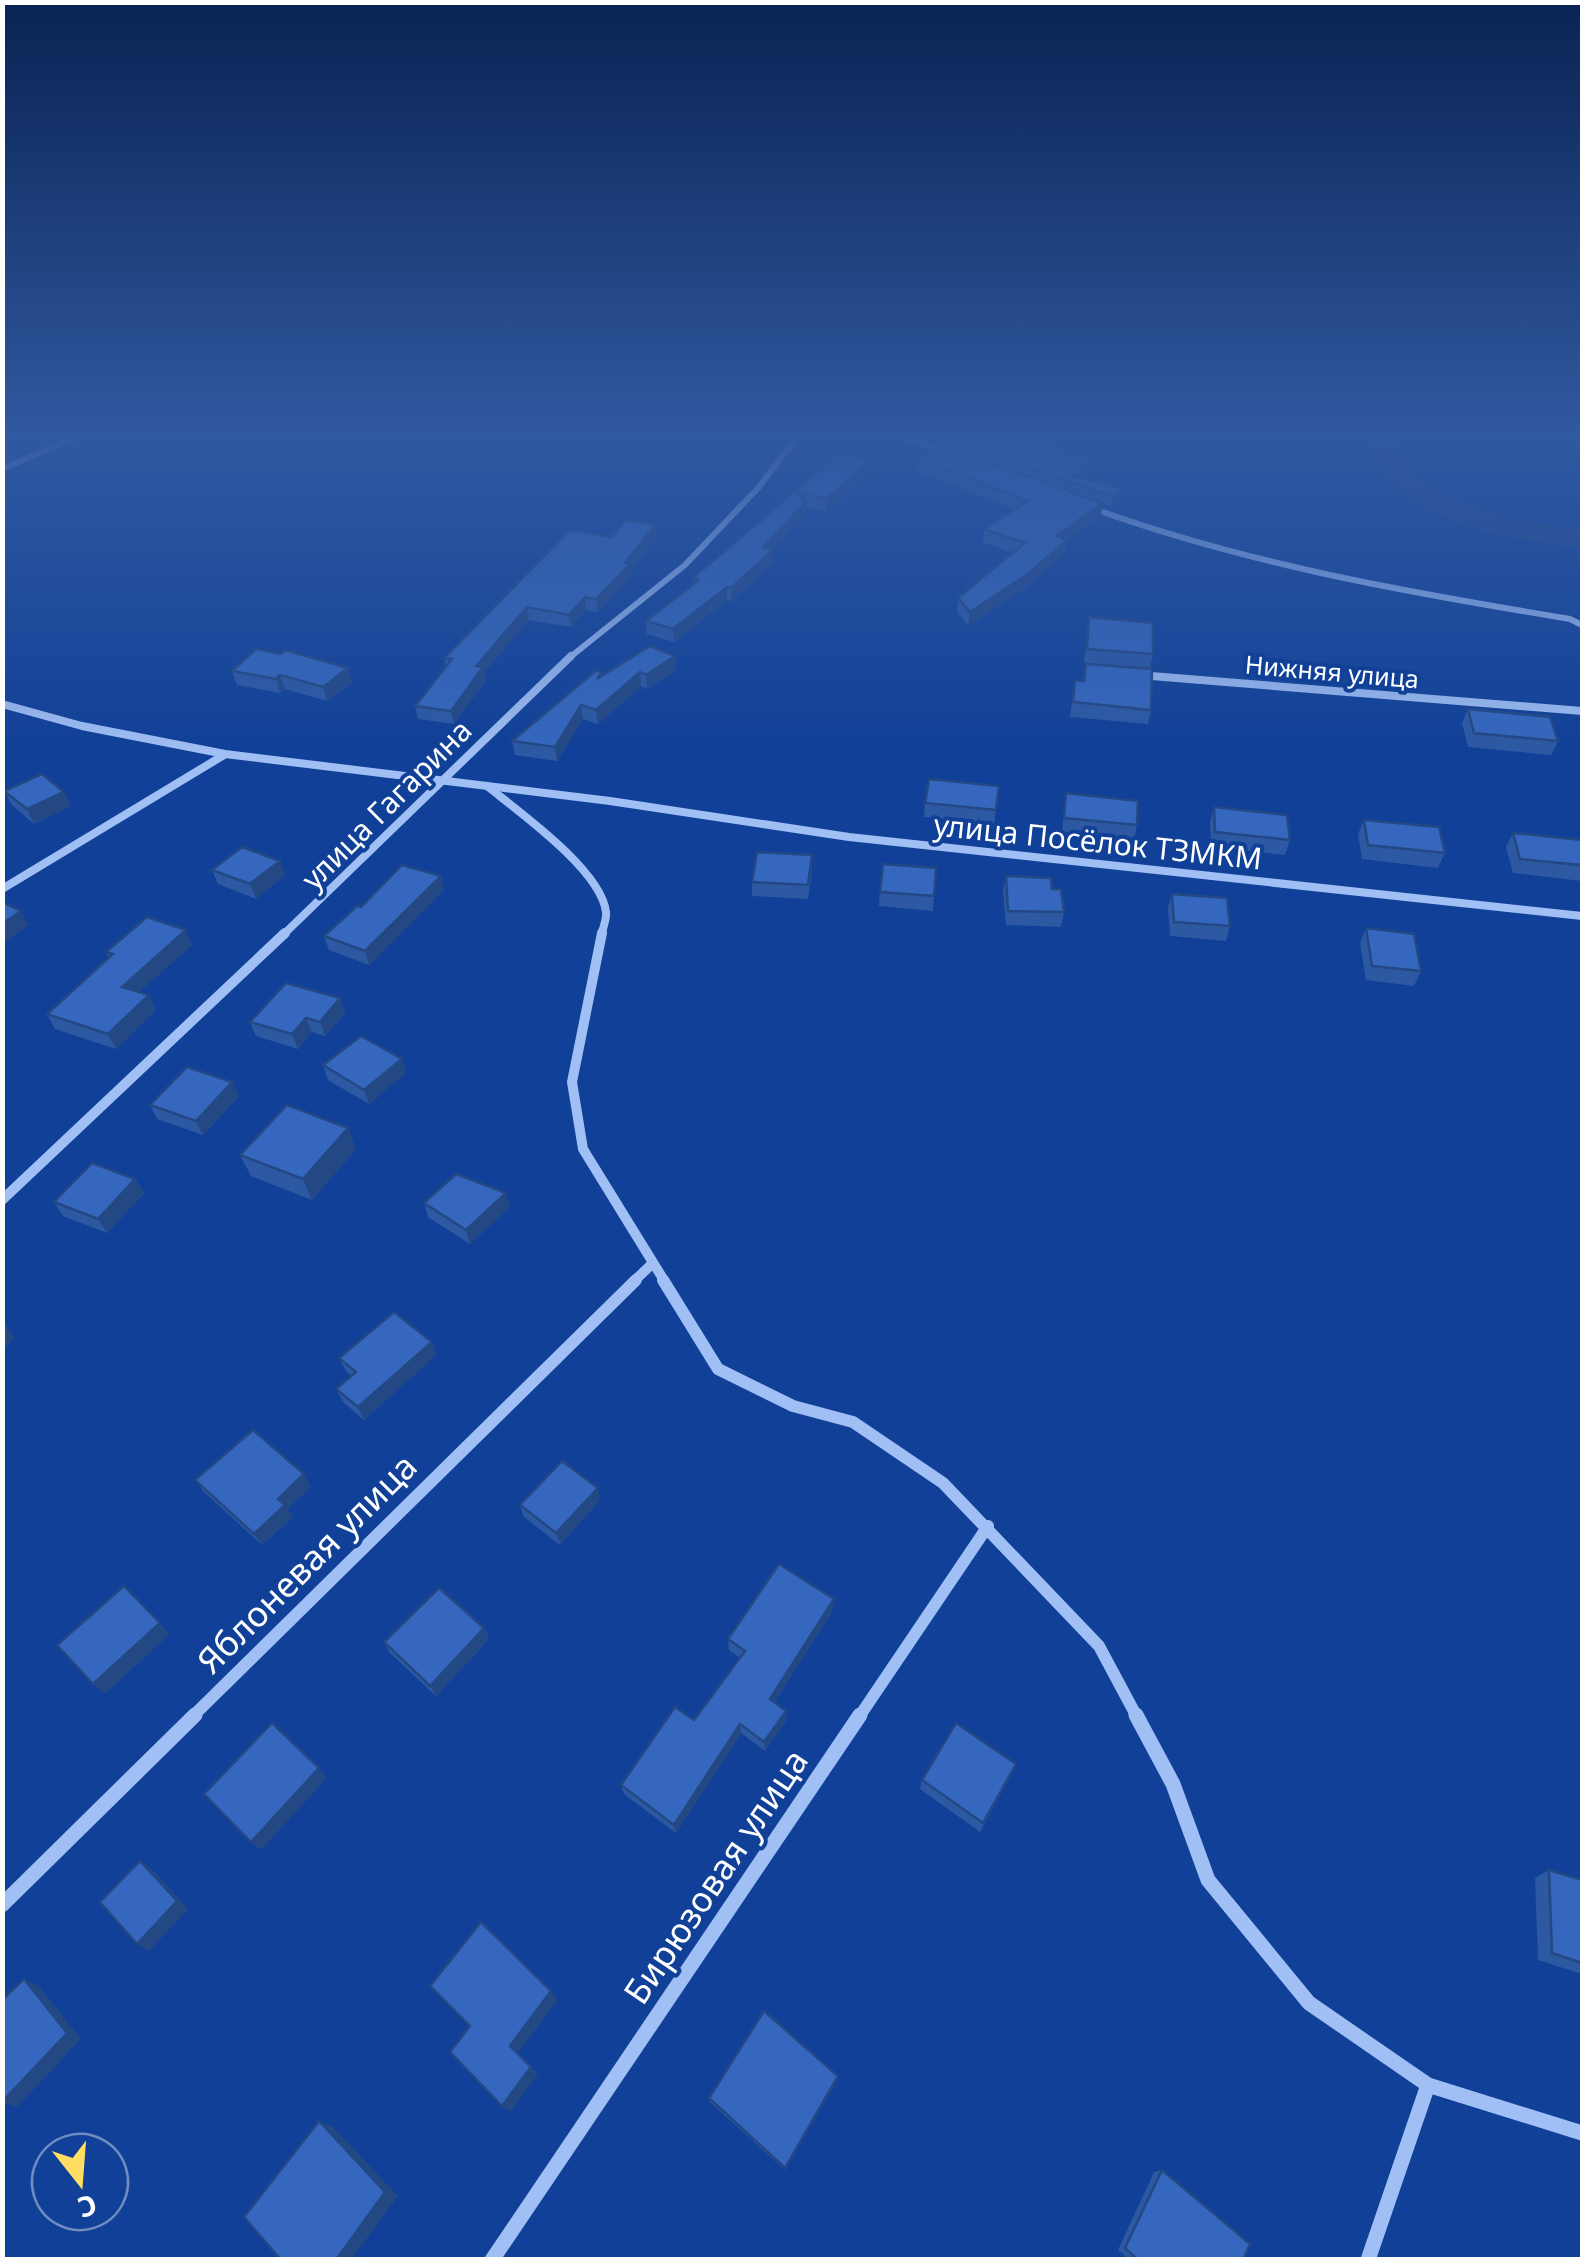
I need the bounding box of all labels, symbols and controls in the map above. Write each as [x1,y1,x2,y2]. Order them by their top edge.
street label: Нижняя улица [1244,646,1420,696]
street label: улица Гагарина [292,710,480,898]
street label: улица Посёлок ТЗМКМ [932,803,1264,879]
street label: Яблоневая улица [186,1443,426,1683]
street label: Бирюзовая улица [612,1739,818,2013]
north arrow [30,2132,130,2232]
text: С [73,2186,102,2228]

